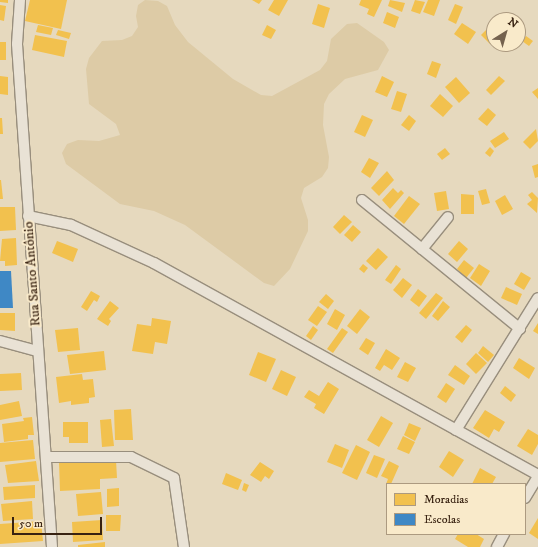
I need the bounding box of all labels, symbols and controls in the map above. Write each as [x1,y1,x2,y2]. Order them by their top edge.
north arrow [486,12,526,52]
text: N [505,15,520,32]
street label: Rua Santo Antônio [20,221,44,327]
legend [386,483,526,535]
text: Moradias [424,492,468,507]
scale bar [14,509,104,535]
text: Escolas [424,512,460,527]
text: 50 m [19,516,43,531]

